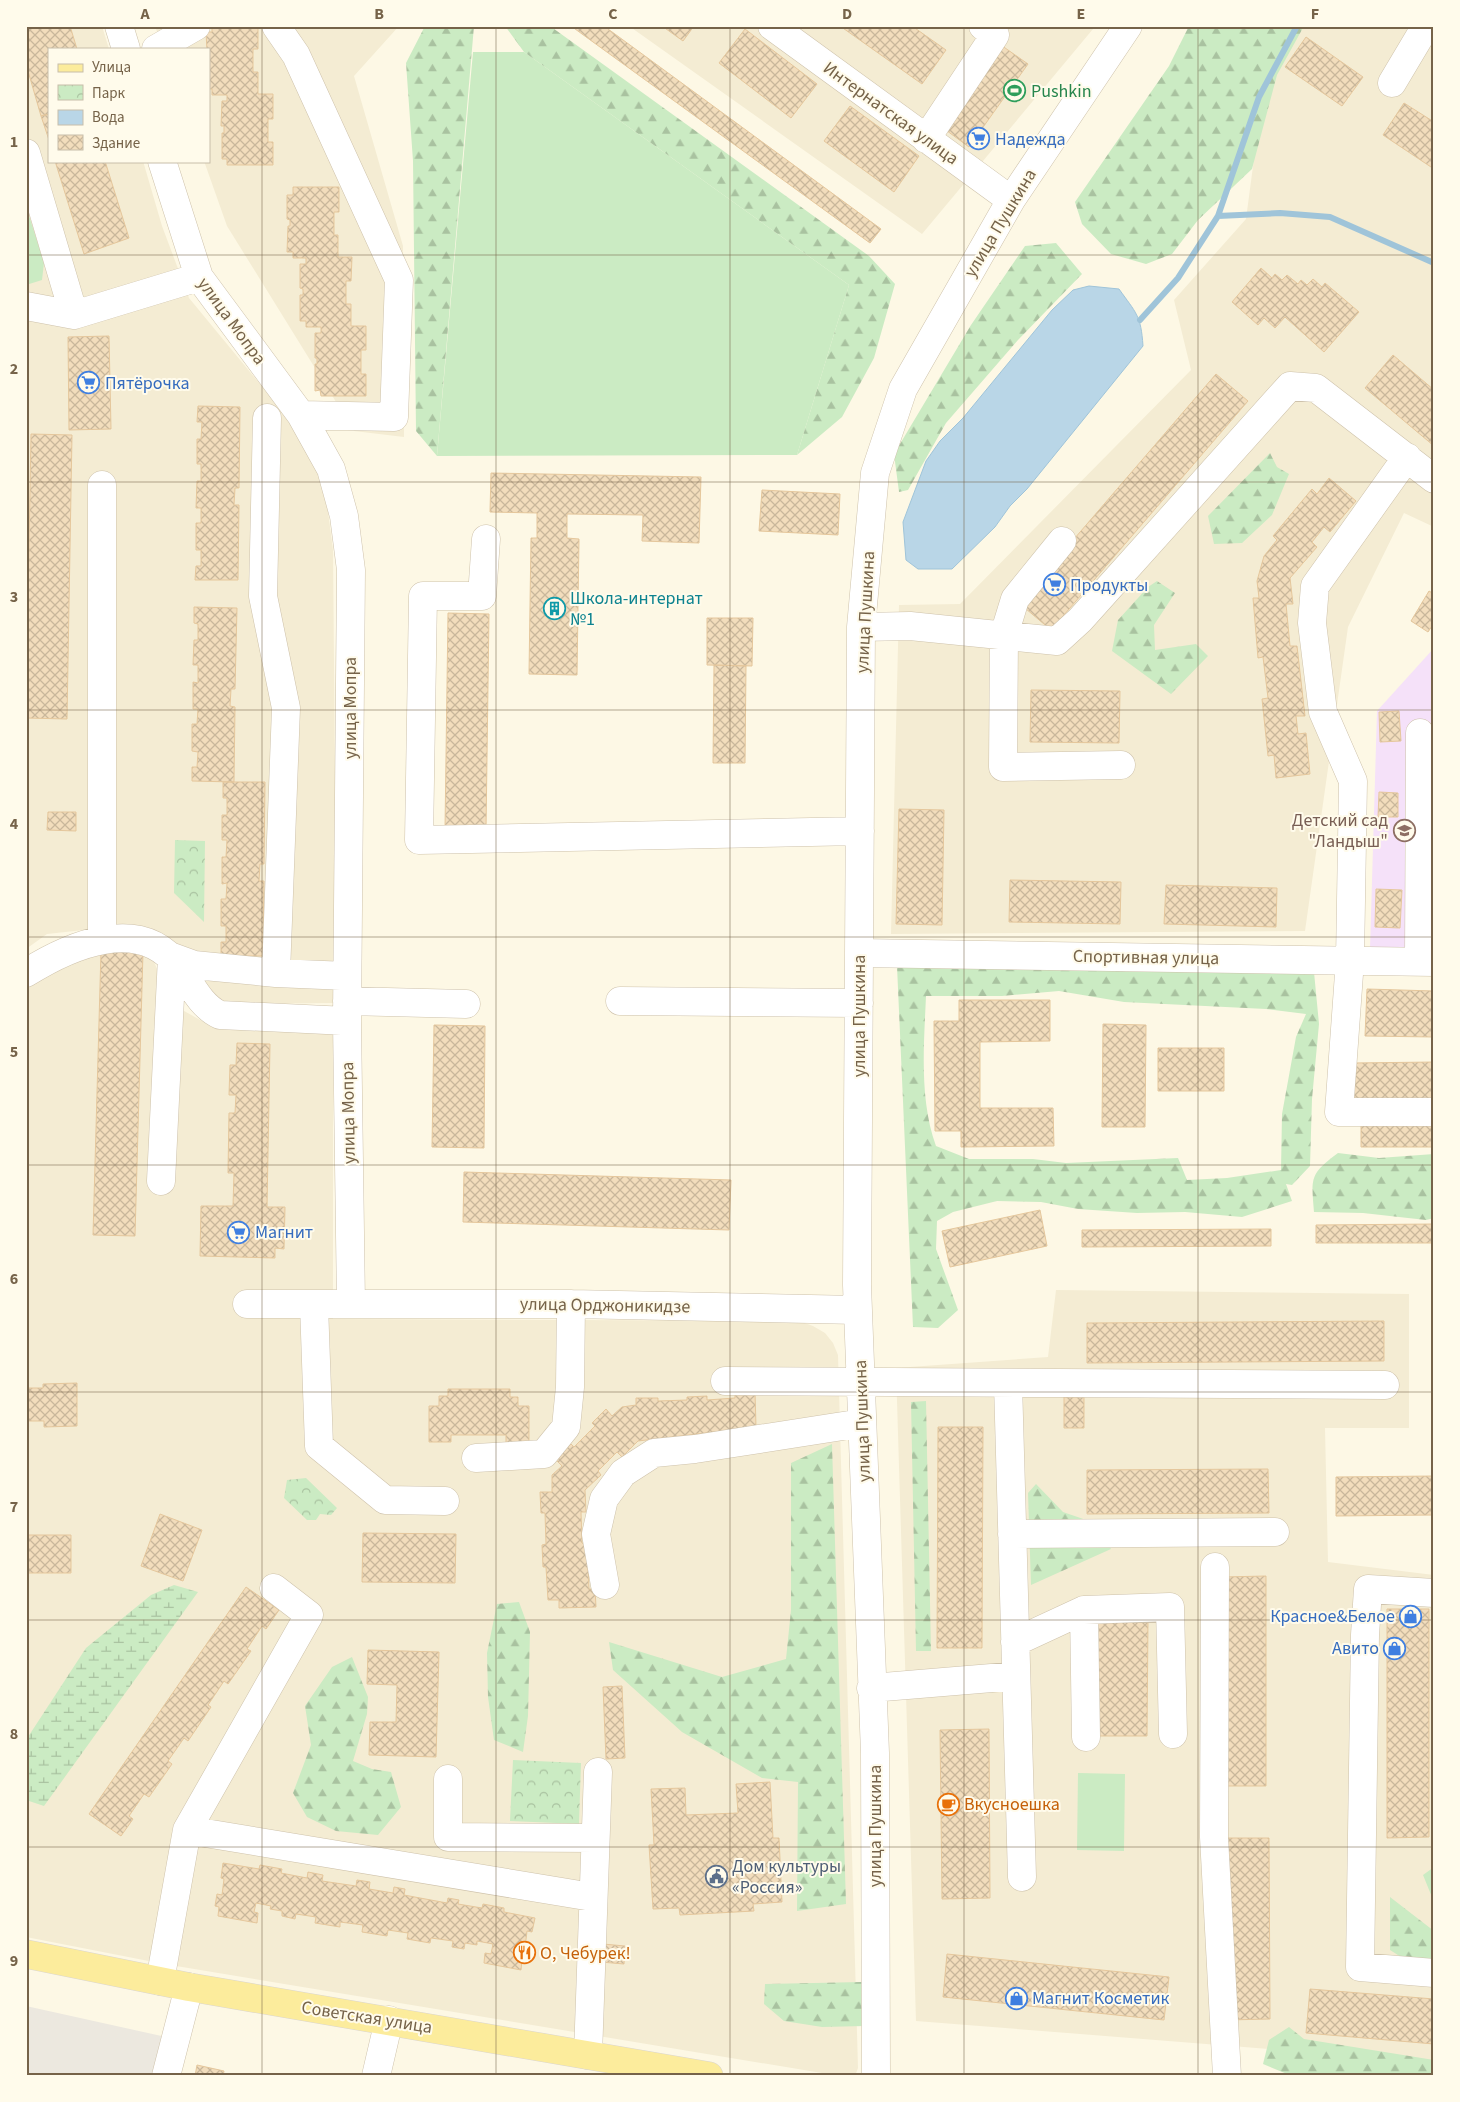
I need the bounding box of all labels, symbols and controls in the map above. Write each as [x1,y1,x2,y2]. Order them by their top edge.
text: A [139,3,150,25]
text: B [374,3,384,25]
text: C [608,3,618,25]
text: D [842,3,852,25]
text: E [1077,3,1085,25]
text: F [1311,3,1319,25]
legend [48,48,210,162]
street label: Интернатская улица [818,56,964,171]
text: Улица [92,57,131,78]
sports icon: Pushkin [1003,79,1027,103]
place label: Pushkin [1031,79,1092,104]
text: Парк [92,83,126,104]
text: Вода [92,107,125,128]
supermarket icon: Надежда [967,127,991,151]
place label: Надежда [995,127,1066,152]
text: 1 [10,131,18,153]
text: Здание [92,133,140,154]
street label: улица Пушкина [958,164,1043,282]
street label: улица Мопра [191,273,272,370]
text: 2 [10,358,18,380]
supermarket icon: Пятёрочка [77,371,101,395]
place label: Пятёрочка [105,371,190,396]
street label: улица Пушкина [850,550,881,674]
supermarket icon: Продукты [1042,573,1066,597]
place label: Продукты [1070,573,1148,598]
text: 3 [10,586,18,608]
place label: Школа-интернат №1 [570,586,703,632]
building icon: Школа-интернат №1 [542,596,566,620]
street label: улица Мопра [338,657,363,759]
place label: Детский сад "Ландыш" [1292,808,1388,854]
text: 4 [10,813,19,835]
school or university icon: Детский сад "Ландыш" [1392,818,1416,842]
street label: Спортивная улица [1073,944,1219,971]
street label: улица Пушкина [847,955,872,1077]
text: 5 [10,1041,18,1063]
street label: улица Мопра [335,1062,362,1164]
supermarket icon: Магнит [227,1220,251,1244]
place label: Магнит [255,1220,313,1245]
text: 6 [10,1268,18,1290]
street label: улица Орджоникидзе [520,1292,690,1319]
street label: улица Пушкина [848,1359,877,1483]
text: 7 [10,1496,18,1518]
place label: Красное&Белое [1270,1604,1395,1629]
shop icon: Красное&Белое [1399,1604,1423,1628]
place label: Авито [1332,1636,1379,1661]
shop icon: Авито [1383,1636,1407,1660]
text: 8 [10,1723,18,1745]
street label: улица Пушкина [863,1765,888,1887]
cafe icon: Вкусноешка [936,1792,960,1816]
place label: Вкусноешка [964,1792,1060,1817]
place label: Дом культуры «Россия» [732,1854,841,1900]
public building icon: Дом культуры «Россия» [704,1864,728,1888]
restaurant icon: О, Чебурек! [512,1941,536,1965]
place label: О, Чебурек! [540,1941,631,1966]
text: 9 [10,1950,18,1972]
shop icon: Магнит Косметик [1004,1986,1028,2010]
place label: Магнит Косметик [1032,1986,1170,2011]
street label: Советская улица [300,1995,434,2040]

